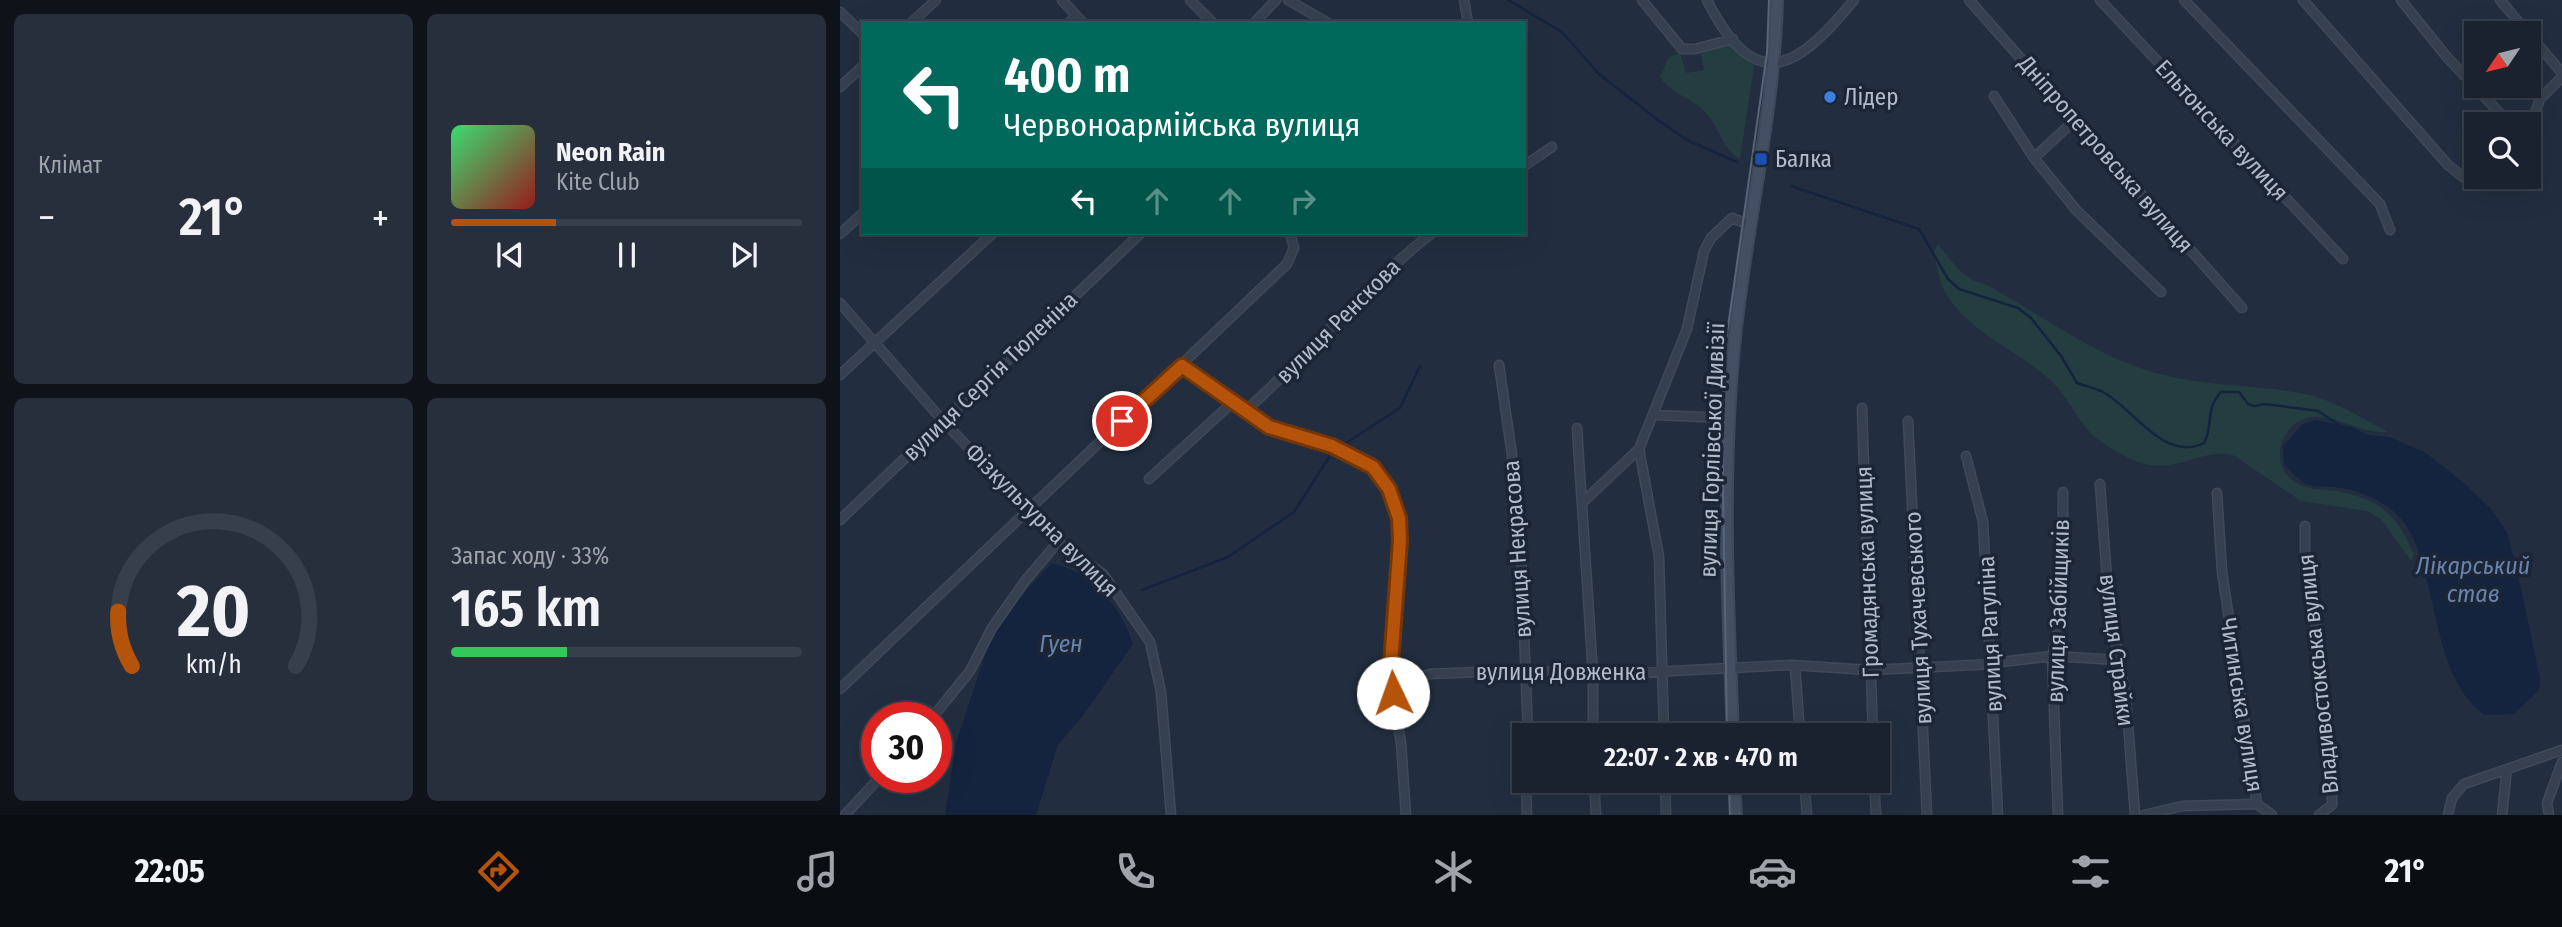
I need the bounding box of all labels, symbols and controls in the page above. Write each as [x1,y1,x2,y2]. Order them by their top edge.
north arrow [2464,21,2541,98]
map controls [2464,21,2541,189]
text: 400 m [1004,46,1130,105]
icon: left [889,49,980,140]
street label: Дніпропетровська вулиця [2012,49,2199,258]
street label: Ельтонська вулиця [2150,54,2294,206]
place label: Лідер [1844,83,1898,111]
marker: Лідер [1822,89,1838,105]
text: Червоноармійська вулиця [1004,106,1360,144]
button: search [2464,112,2541,189]
text: Neon Rain [556,137,665,168]
place label: Балка [1775,145,1832,173]
text: Клімат [38,151,102,179]
marker: Балка [1753,151,1769,167]
text: Kite Club [556,168,640,196]
icon: left [1065,182,1103,220]
icon: ahead [1138,182,1176,220]
icon: ahead [1211,182,1249,220]
icon: right [1284,182,1322,220]
text: 21° [179,186,248,249]
text: − [38,195,55,241]
text: + [372,195,389,241]
icon: previous [491,236,529,274]
icon: pause [608,236,646,274]
icon: next [725,236,763,274]
street label: вулиця Ренскова [1270,253,1406,389]
street label: вулиця Сергія Тюленіна [897,286,1083,466]
street label: вулиця Горлівської Дивізії [1694,321,1730,578]
pin [1092,391,1152,451]
icon: arrive [1103,402,1141,440]
street label: Фізкультурна вулиця [960,438,1124,602]
street label: вулиця Некрасова [1497,459,1537,639]
street label: Громадянська вулиця [1849,466,1885,678]
street label: вулиця Тухачевського [1898,511,1938,725]
street label: вулиця Забійщиків [2041,519,2075,703]
text: Запас ходу · 33% [451,542,609,570]
water label: Лікарський став [2415,552,2530,608]
street label: Владивостокська вулиця [2291,553,2345,795]
street label: вулиця Рагуліна [1972,555,2008,713]
text: 20 [176,568,250,655]
street label: вулиця Страйки [2094,572,2140,728]
text: 165 km [451,577,601,640]
street label: Читинська вулиця [2214,616,2270,794]
water label: Гуен [1039,630,1083,658]
text: km/h [186,649,241,679]
position arrow [1356,656,1430,730]
street label: вулиця Довженка [1476,658,1646,686]
speed limit sign: 30 [861,702,952,793]
text: 22:07 · 2 хв · 470 m [1604,742,1798,773]
icon: directions [474,847,523,896]
icon: music [793,847,842,896]
icon: phone [1111,847,1160,896]
icon: climate [1429,847,1478,896]
icon: car [1748,847,1797,896]
icon: filters [2066,847,2115,896]
text: 22:05 [135,852,205,890]
text: 21° [2384,852,2427,890]

